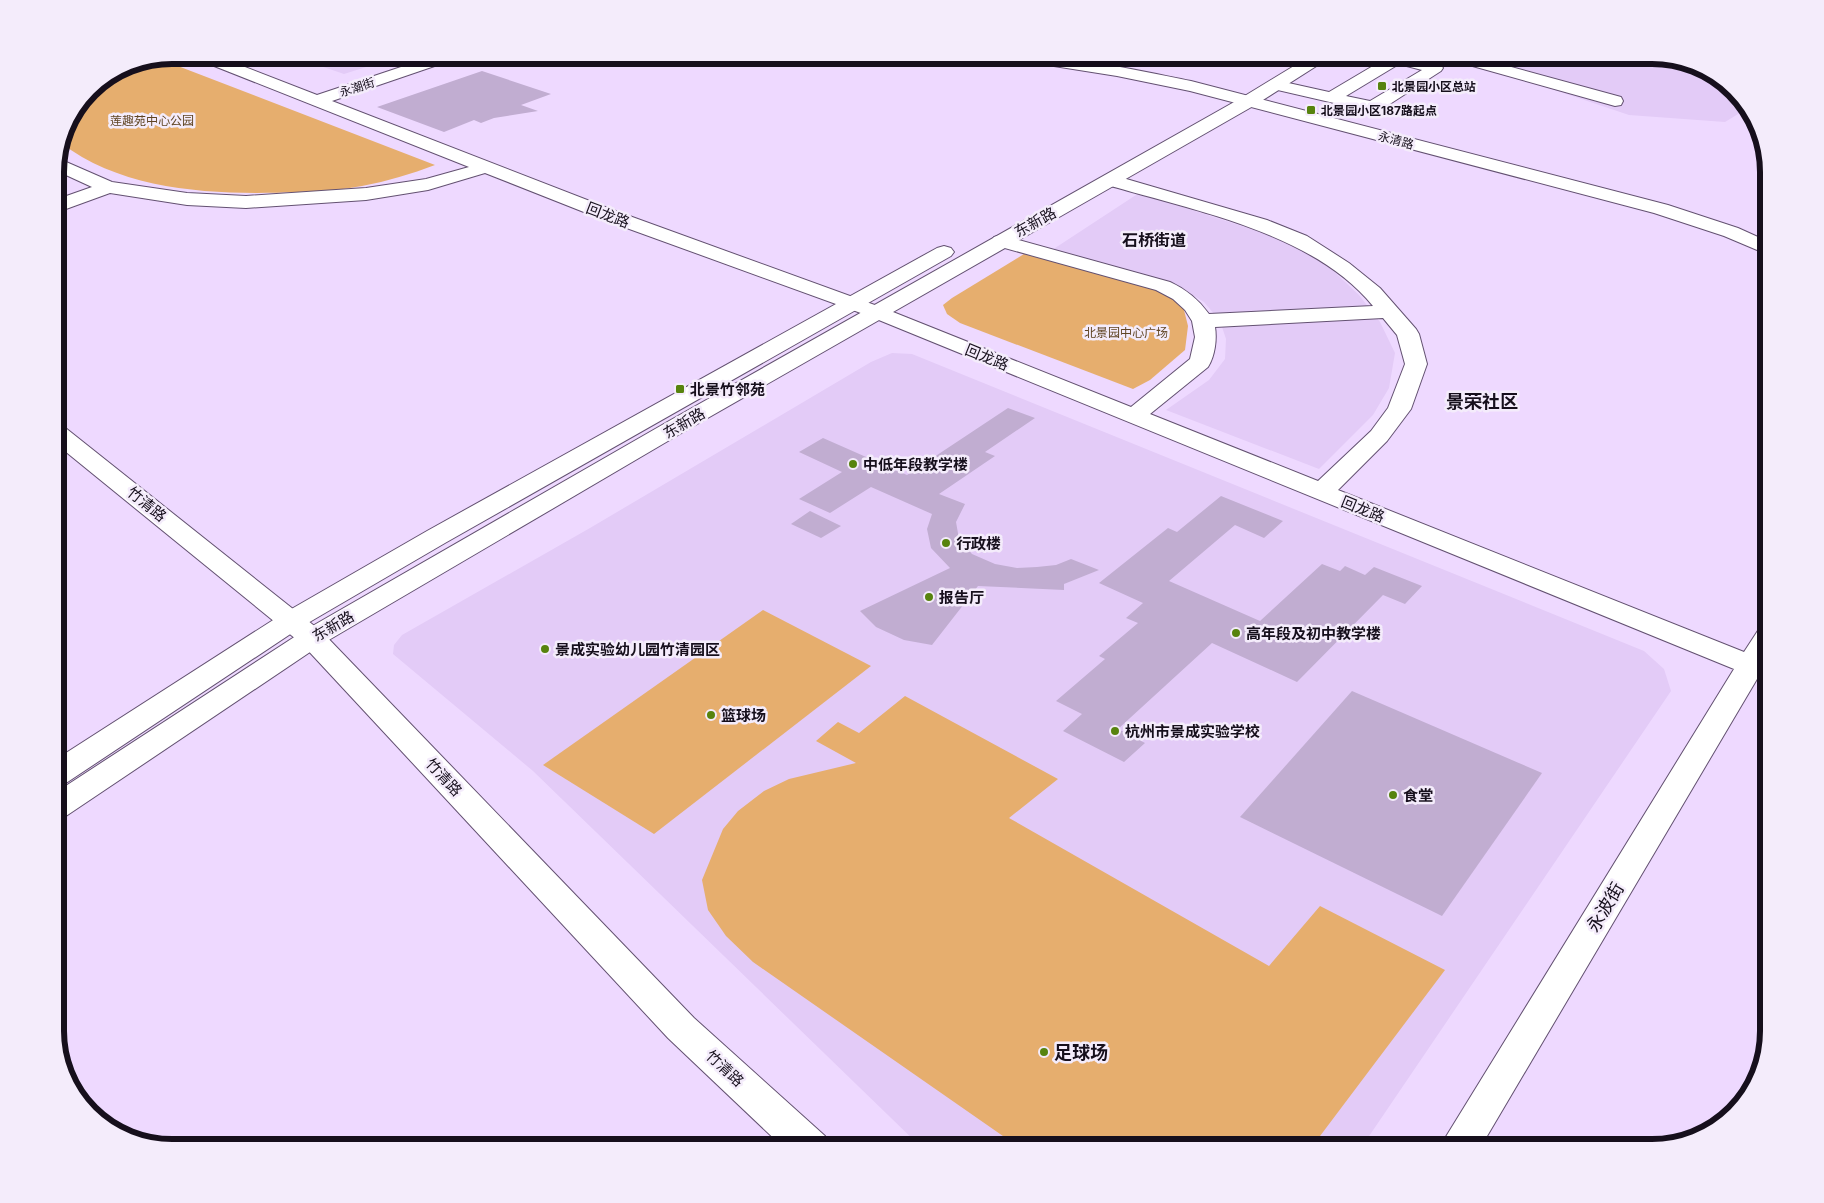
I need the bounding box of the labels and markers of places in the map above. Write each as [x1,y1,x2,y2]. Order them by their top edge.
place label: 北景园小区总站 [1392,79,1476,94]
marker: 北景园小区总站 [1376,80,1388,92]
place label: 北景园小区187路起点 [1321,103,1437,118]
marker: 北景园小区187路起点 [1305,104,1317,116]
place label: 北景竹邻苑 [690,380,765,399]
marker: 北景竹邻苑 [674,383,686,395]
place label: 中低年段教学楼 [863,455,968,474]
marker: 中低年段教学楼 [847,458,859,470]
place label: 行政楼 [956,534,1001,553]
marker: 行政楼 [940,537,952,549]
place label: 报告厅 [939,588,984,607]
marker: 报告厅 [923,591,935,603]
place label: 高年段及初中教学楼 [1246,624,1381,643]
marker: 高年段及初中教学楼 [1230,627,1242,639]
place label: 景成实验幼儿园竹清园区 [555,640,720,659]
marker: 景成实验幼儿园竹清园区 [539,643,551,655]
place label: 篮球场 [721,706,766,725]
marker: 篮球场 [705,709,717,721]
place label: 杭州市景成实验学校 [1125,722,1260,741]
marker: 杭州市景成实验学校 [1109,725,1121,737]
place label: 食堂 [1403,786,1433,805]
marker: 食堂 [1387,789,1399,801]
place label: 足球场 [1054,1042,1108,1063]
marker: 足球场 [1038,1046,1050,1058]

